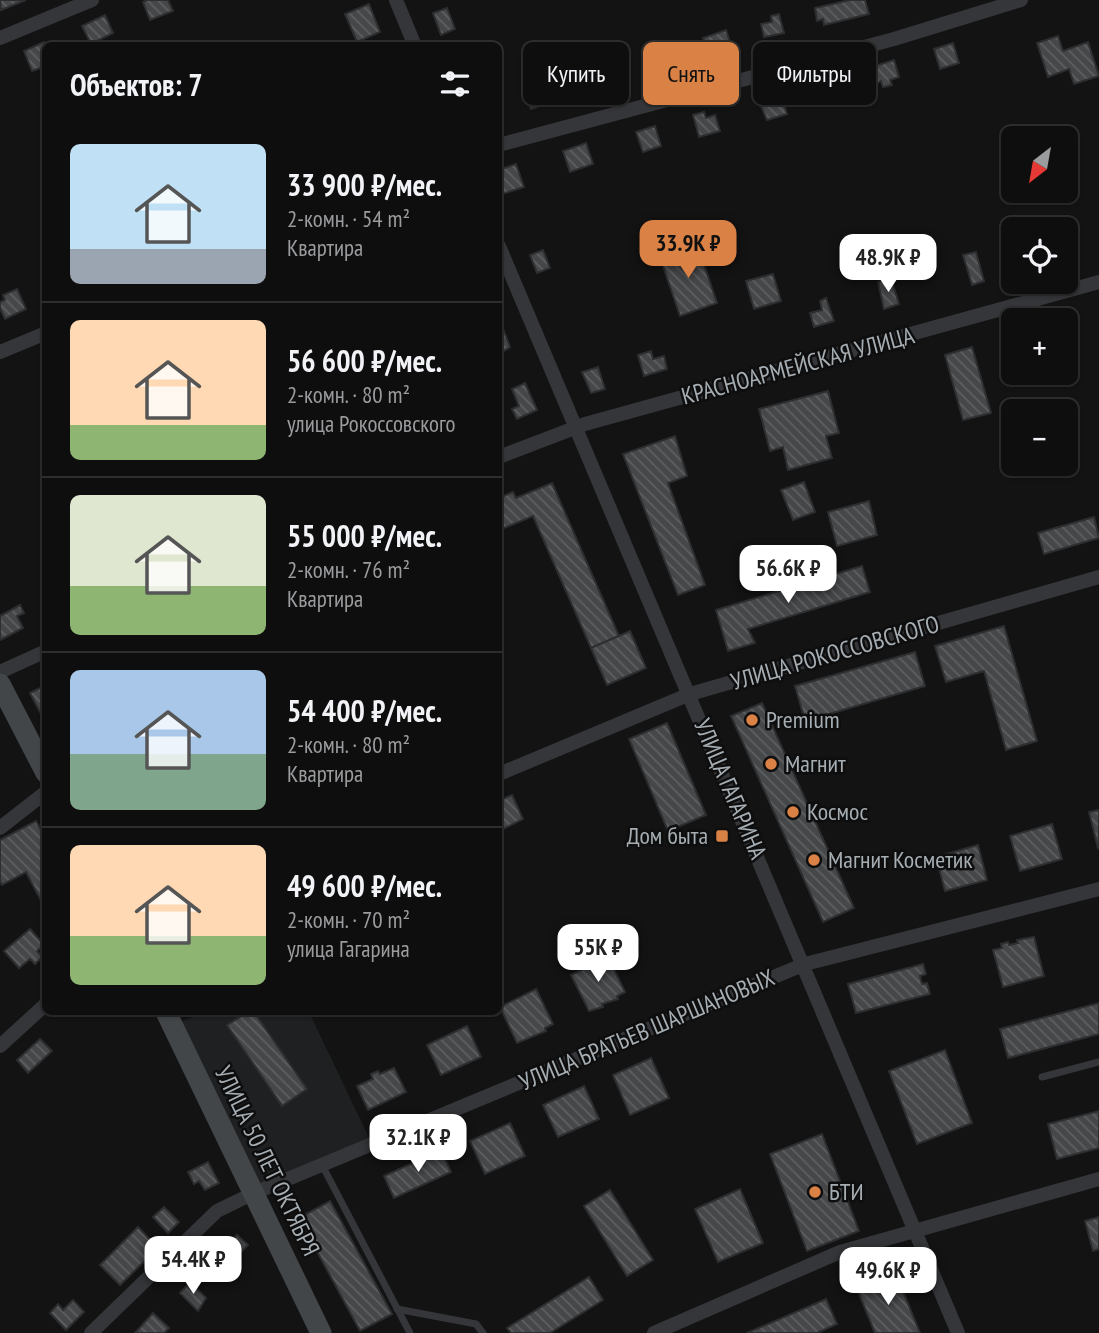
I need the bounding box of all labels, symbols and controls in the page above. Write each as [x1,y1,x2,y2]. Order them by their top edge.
chip: Купить [523,42,629,105]
chip: Снять [643,42,739,105]
chip: Фильтры [753,42,876,105]
text: Объектов: 7 [70,65,203,104]
icon: filters [436,65,474,103]
north arrow [1001,126,1078,203]
map controls [1001,126,1078,476]
text: 33 900 ₽/мес. [287,165,442,204]
icon: home [126,172,210,256]
text: 2-комн. · 54 m² [287,204,410,233]
button: locate [1001,217,1078,294]
pin: 33.9K ₽ [623,220,753,280]
text: 33.9K ₽ [656,228,720,257]
text: Квартира [287,233,363,262]
pin: 48.9K ₽ [823,234,953,294]
text: 48.9K ₽ [856,242,920,271]
button: + [1001,308,1078,385]
street label: КРАСНОАРМЕЙСКАЯ УЛИЦА [678,319,918,411]
text: 56 600 ₽/мес. [287,341,442,380]
icon: home [126,348,210,432]
text: 2-комн. · 80 m² [287,380,410,409]
button: − [1001,399,1078,476]
text: улица Рокоссовского [287,409,455,438]
text: 55 000 ₽/мес. [287,516,442,555]
icon: home [126,523,210,607]
pin: 56.6K ₽ [723,546,853,605]
text: 56.6K ₽ [756,553,820,582]
text: 2-комн. · 76 m² [287,555,410,584]
text: Квартира [287,584,363,613]
street label: УЛИЦА РОКОССОВСКОГО [727,608,943,697]
text: 54 400 ₽/мес. [287,691,442,730]
icon: home [126,698,210,782]
place label: Premium [766,704,840,735]
marker: Premium [744,712,760,728]
street label: УЛИЦА ГАГАРИНА [687,714,774,864]
text: 2-комн. · 80 m² [287,730,410,759]
place label: Магнит [785,748,846,779]
marker: Магнит [763,756,779,772]
text: Квартира [287,759,363,788]
place label: Космос [807,796,868,827]
marker: Космос [785,804,801,820]
place label: Дом быта [627,820,708,851]
marker: Дом быта [714,828,730,844]
place label: Магнит Косметик [828,844,973,875]
marker: Магнит Косметик [806,852,822,868]
text: 49 600 ₽/мес. [287,866,442,905]
icon: home [126,873,210,957]
text: 2-комн. · 70 m² [287,905,410,934]
pin: 55K ₽ [549,925,647,984]
text: 55K ₽ [573,932,623,961]
text: улица Гагарина [287,934,410,963]
street label: УЛИЦА БРАТЬЕВ ШАРШАНОВЫХ [514,962,779,1097]
street label: УЛИЦА 50 ЛЕТ ОКТЯБРЯ [208,1061,327,1261]
pin: 32.1K ₽ [353,1114,483,1174]
text: 32.1K ₽ [386,1122,450,1151]
place label: БТИ [829,1176,863,1207]
marker: БТИ [807,1184,823,1200]
pin: 54.4K ₽ [128,1236,258,1296]
text: 54.4K ₽ [161,1244,225,1273]
pin: 49.6K ₽ [823,1248,953,1307]
text: 49.6K ₽ [856,1255,920,1284]

